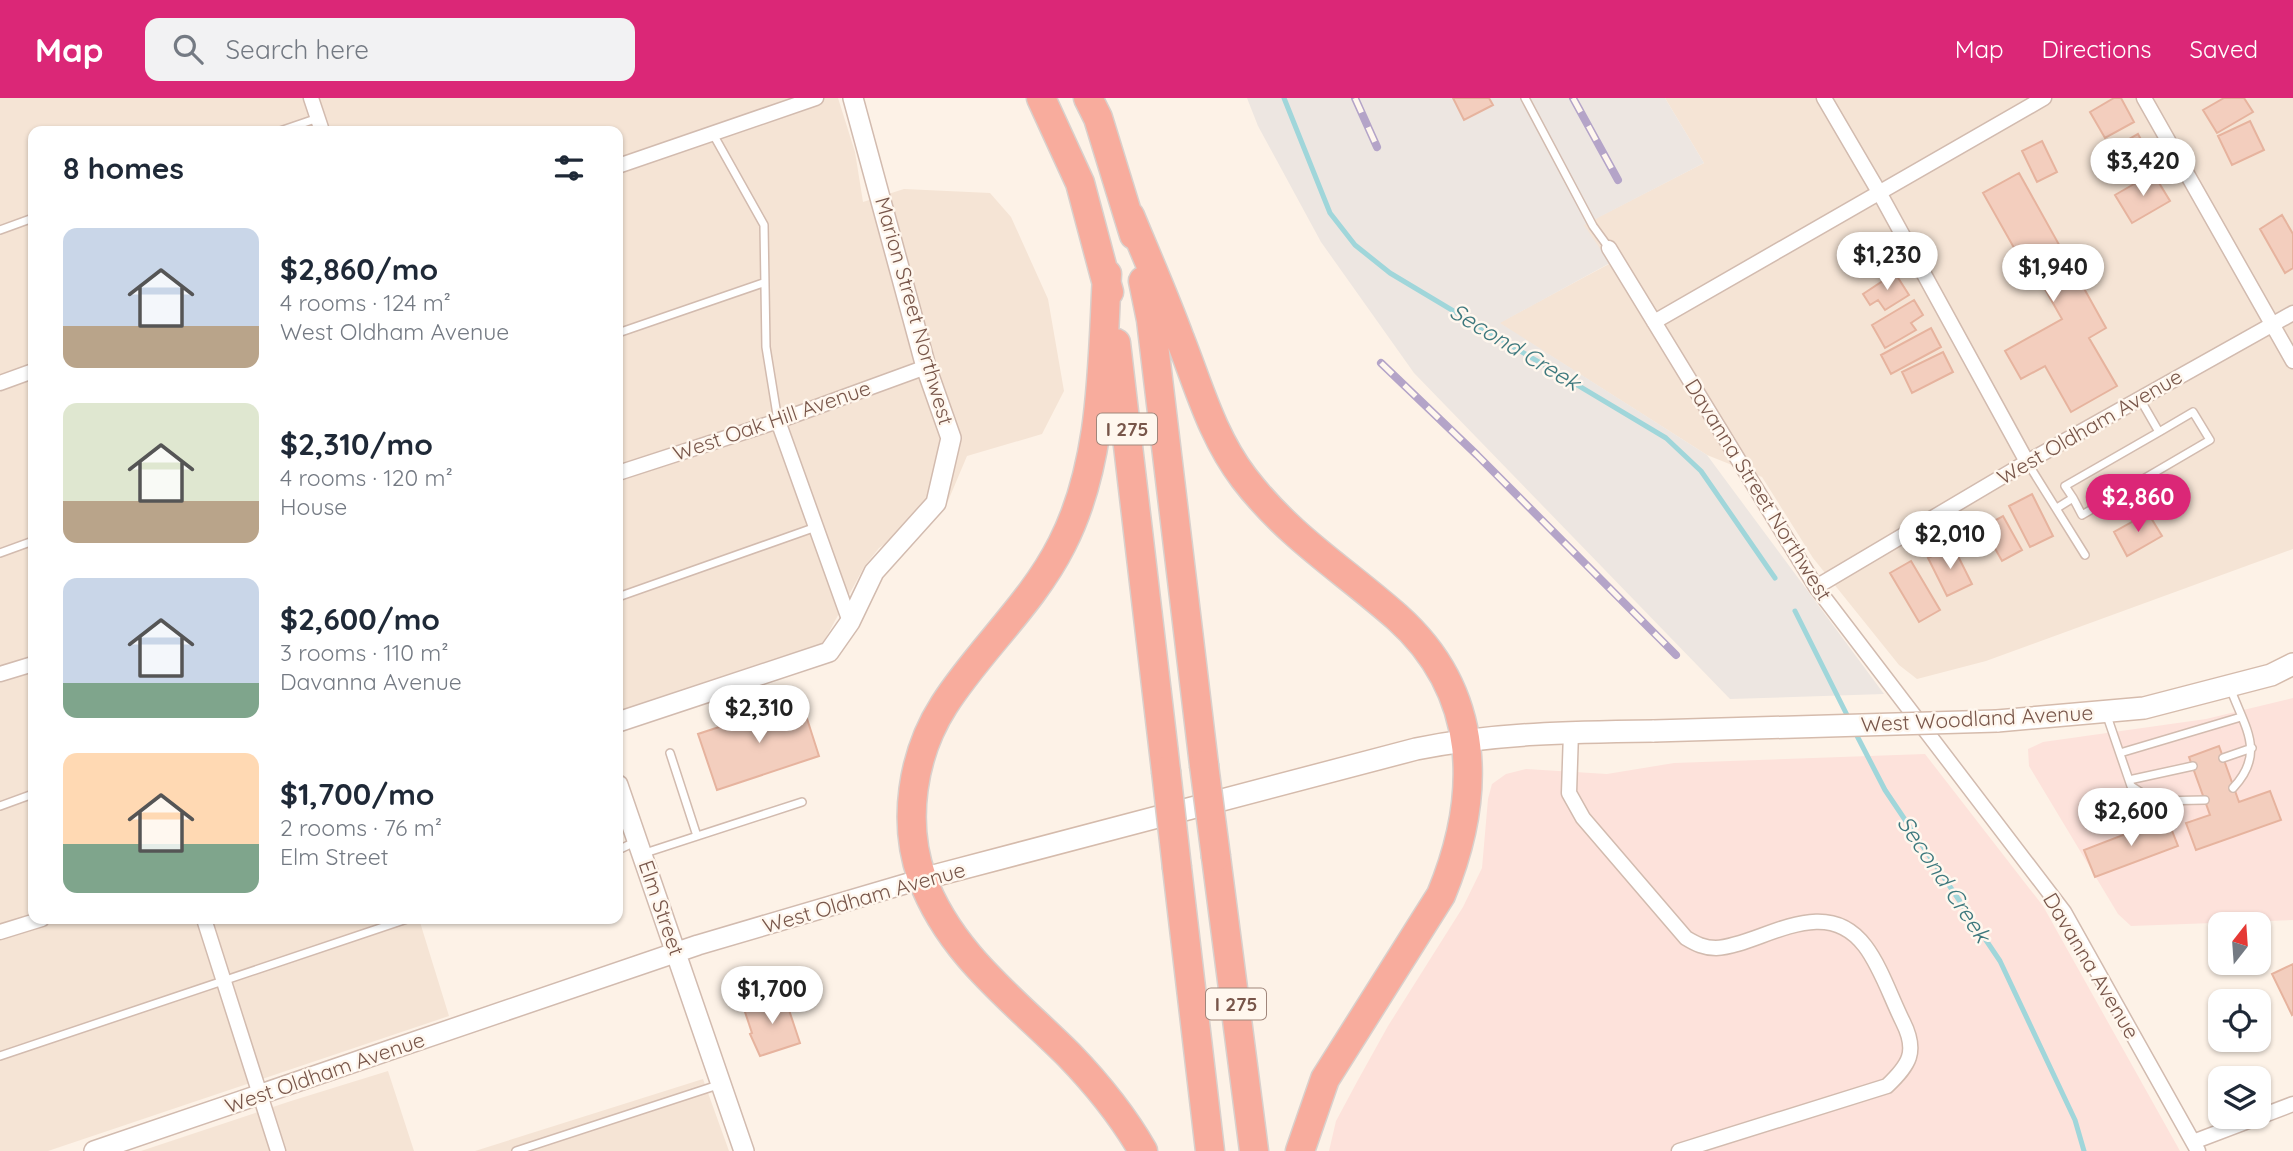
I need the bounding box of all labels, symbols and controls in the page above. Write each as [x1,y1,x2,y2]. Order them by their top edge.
search box [145,18,635,81]
text: Map [35,29,103,70]
icon: search [169,30,207,68]
text: Search here [225,33,369,66]
text: Map [1955,34,2004,64]
text: Directions [2042,34,2152,64]
text: Saved [2190,34,2258,64]
pin: $3,420 [2086,139,2200,198]
text: $3,420 [2106,146,2180,175]
text: 8 homes [63,149,184,187]
icon: filters [550,149,588,187]
street label: Marion Street Northwest [870,194,960,428]
pin: $1,230 [1830,232,1944,292]
text: $1,230 [1853,240,1921,269]
pin: $1,940 [1996,244,2110,304]
text: $2,860/mo [280,250,438,288]
text: $1,940 [2018,252,2088,281]
icon: home [119,256,203,340]
text: 4 rooms · 124 m² [280,288,451,317]
water label: Second Creek [1445,296,1587,398]
text: West Oldham Avenue [280,317,509,346]
street label: West Oldham Avenue [1992,363,2187,490]
street label: West Oak Hill Avenue [670,374,874,466]
street label: Davanna Street Northwest [1680,374,1838,605]
road number: I 275 [1097,414,1157,444]
text: $2,310/mo [280,425,433,463]
icon: home [119,431,203,515]
text: 4 rooms · 120 m² [280,463,453,492]
pin: $2,860 [2081,474,2195,534]
text: $2,860 [2102,482,2174,511]
text: House [280,492,347,521]
pin: $2,010 [1893,512,2007,571]
text: $2,010 [1915,519,1985,548]
text: $2,600/mo [280,600,440,638]
icon: home [119,606,203,690]
text: 3 rooms · 110 m² [280,638,449,667]
text: Davanna Avenue [280,667,462,696]
pin: $2,310 [702,686,816,745]
text: $2,310 [725,693,793,722]
street label: West Woodland Avenue [1860,699,2094,737]
text: $1,700/mo [280,775,435,813]
icon: home [119,781,203,865]
pin: $2,600 [2074,788,2188,848]
text: $2,600 [2094,796,2168,825]
water label: Second Creek [1891,810,1998,949]
text: 2 rooms · 76 m² [280,813,442,842]
text: Elm Street [280,842,388,871]
street label: West Oldham Avenue [760,856,968,938]
street label: Elm Street [634,857,690,959]
street label: Davanna Avenue [2038,888,2146,1043]
north arrow [2208,912,2272,975]
map controls [2208,912,2271,1129]
pin: $1,700 [715,967,829,1026]
text: $1,700 [737,974,807,1003]
road number: I 275 [1206,988,1266,1020]
button: locate [2208,989,2271,1052]
street label: West Oldham Avenue [221,1026,428,1118]
button: layers [2208,1066,2271,1129]

